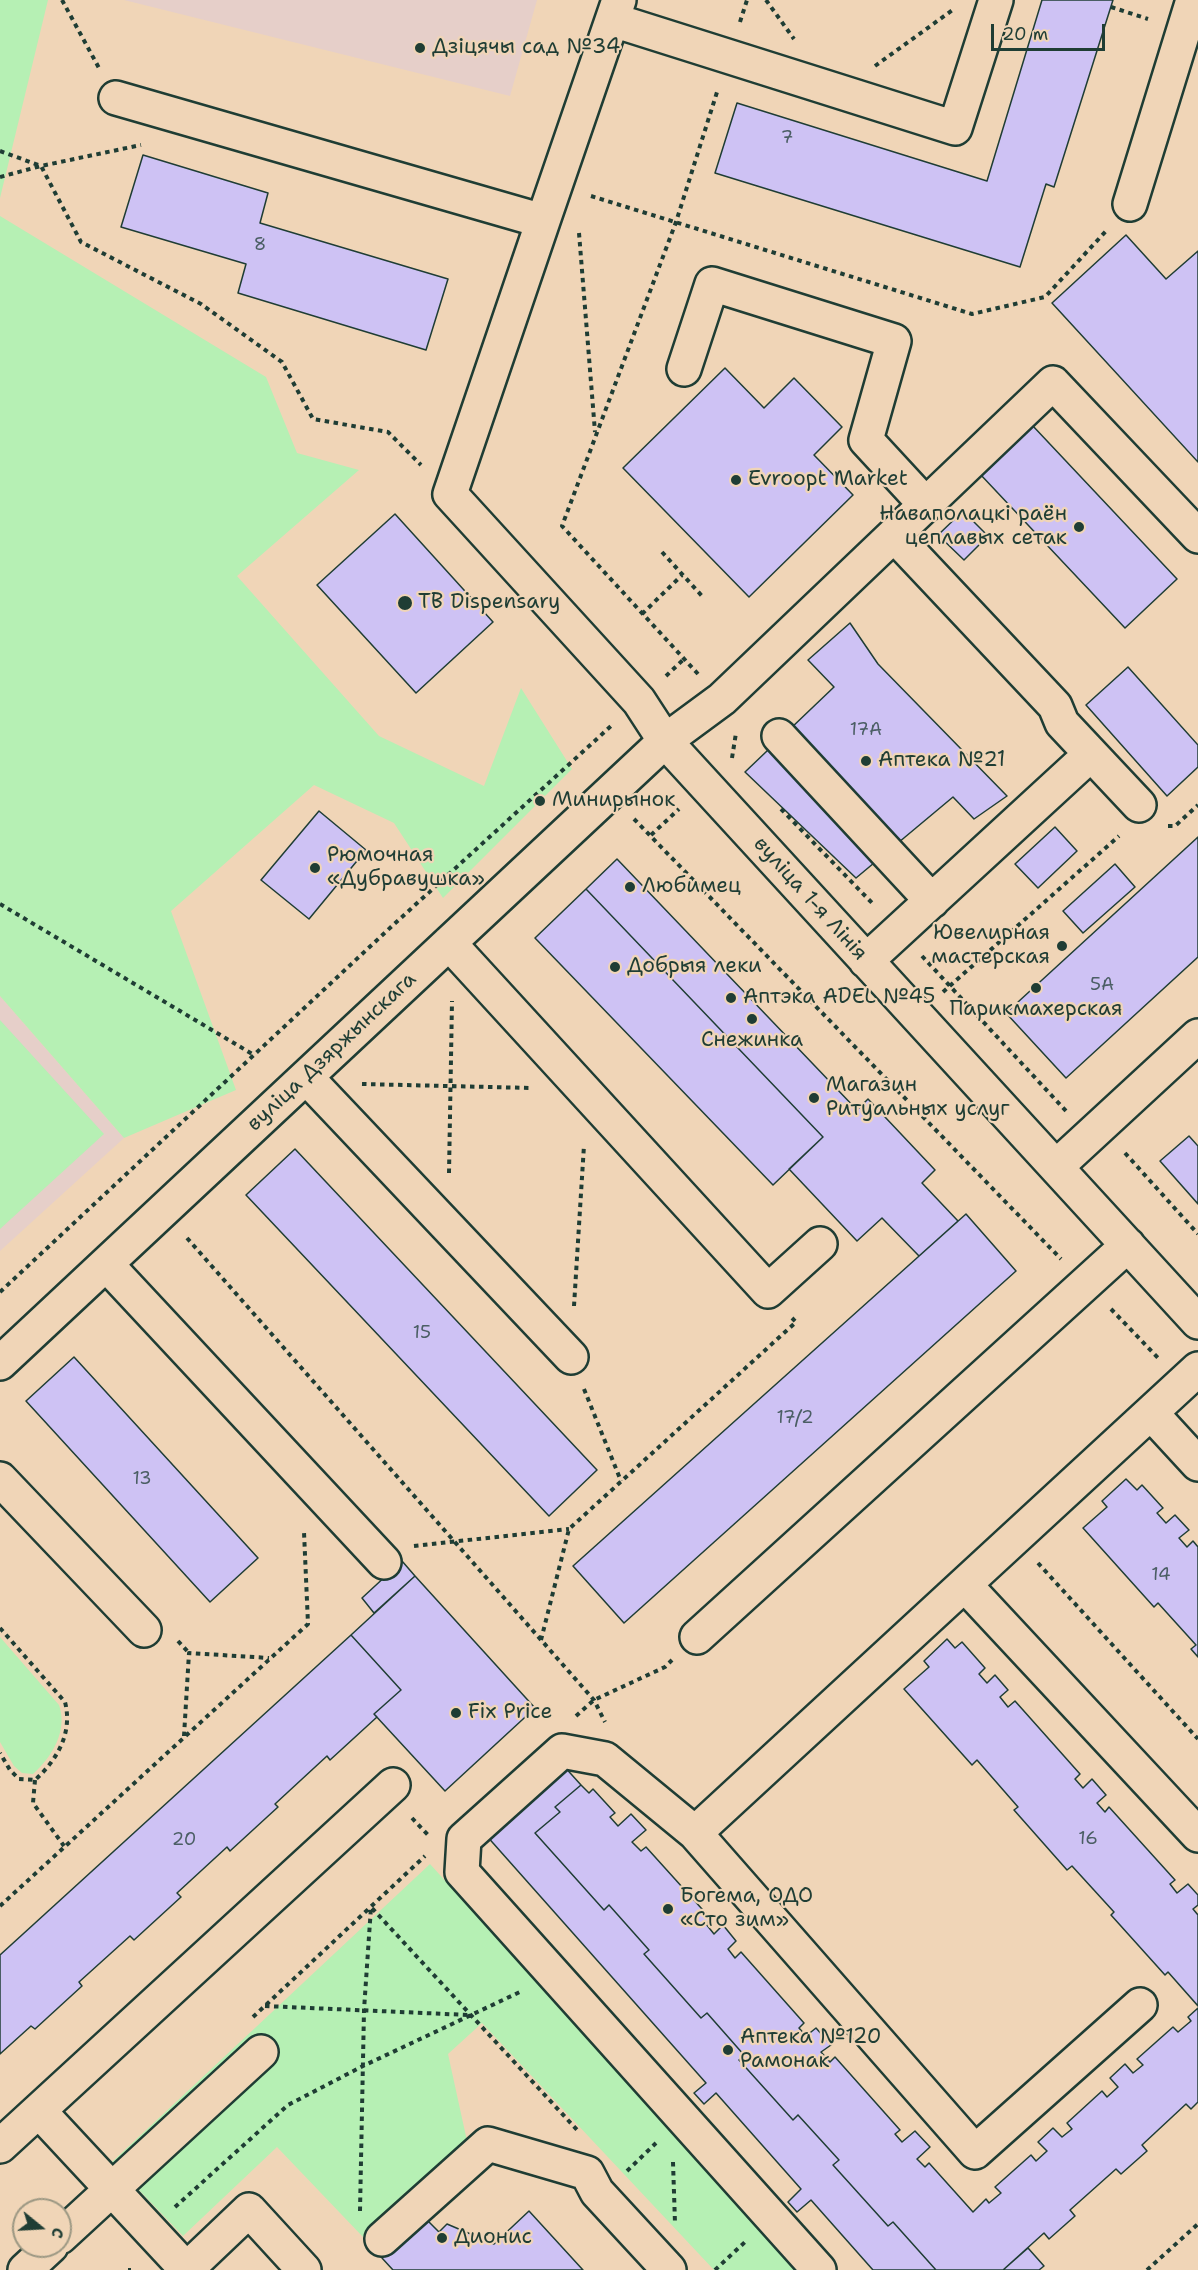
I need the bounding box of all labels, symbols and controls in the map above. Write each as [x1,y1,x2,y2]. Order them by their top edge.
scale bar [994,12,1108,50]
text: 20 m [1002,22,1048,46]
place label: Дзіцячы сад №34 [432,35,620,61]
marker: Дзіцячы сад №34 [413,41,427,55]
house number: 7 [781,127,793,149]
house number: 8 [254,234,266,256]
place label: Evroopt Market [748,467,908,493]
marker: Evroopt Market [729,473,743,487]
place label: Наваполацкі раён цеплавых сетак [879,502,1067,552]
marker: Наваполацкі раён цеплавых сетак [1072,520,1086,534]
place label: TB Dispensary [418,590,560,616]
marker: TB Dispensary [396,594,414,612]
house number: 17А [850,719,882,741]
place label: Аптека №21 [878,748,1006,774]
marker: Аптека №21 [859,754,873,768]
place label: Минирынок [552,788,675,814]
marker: Минирынок [533,794,547,808]
street label: вуліца 1-я Лінія [748,832,872,966]
place label: Рюмочная «Дубравушка» [327,843,485,893]
marker: Рюмочная «Дубравушка» [308,861,322,875]
place label: Любимец [642,874,741,900]
marker: Любимец [623,880,637,894]
place label: Ювелирная мастерская [931,921,1050,971]
marker: Ювелирная мастерская [1055,939,1069,953]
place label: Добрыя леки [627,954,762,980]
marker: Добрыя леки [608,960,622,974]
street label: вуліца Дзяржынскага [242,967,422,1137]
house number: 5А [1090,974,1114,996]
marker: Парикмахерская [1029,981,1043,995]
place label: Аптэка ADEL №45 [743,985,935,1011]
marker: Аптэка ADEL №45 [724,991,738,1005]
place label: Парикмахерская [950,997,1122,1023]
marker: Снежинка [745,1012,759,1026]
place label: Снежинка [701,1028,803,1054]
place label: Магазин Ритуальных услуг [826,1073,1010,1123]
marker: Магазин Ритуальных услуг [807,1091,821,1105]
house number: 15 [413,1322,431,1344]
house number: 17/2 [777,1407,813,1429]
house number: 13 [132,1468,152,1490]
house number: 14 [1151,1564,1171,1586]
place label: Fix Price [468,1700,552,1726]
marker: Fix Price [449,1706,463,1720]
house number: 16 [1078,1828,1098,1850]
house number: 20 [172,1829,196,1851]
place label: Богема, ОДО «Сто зим» [680,1884,813,1934]
marker: Богема, ОДО «Сто зим» [661,1902,675,1916]
place label: Аптека №120 Рамонак [740,2025,882,2075]
marker: Аптека №120 Рамонак [721,2043,735,2057]
north arrow [12,2198,72,2258]
text: С [46,2225,69,2241]
place label: Дионис [454,2225,532,2251]
marker: Дионис [435,2231,449,2245]

